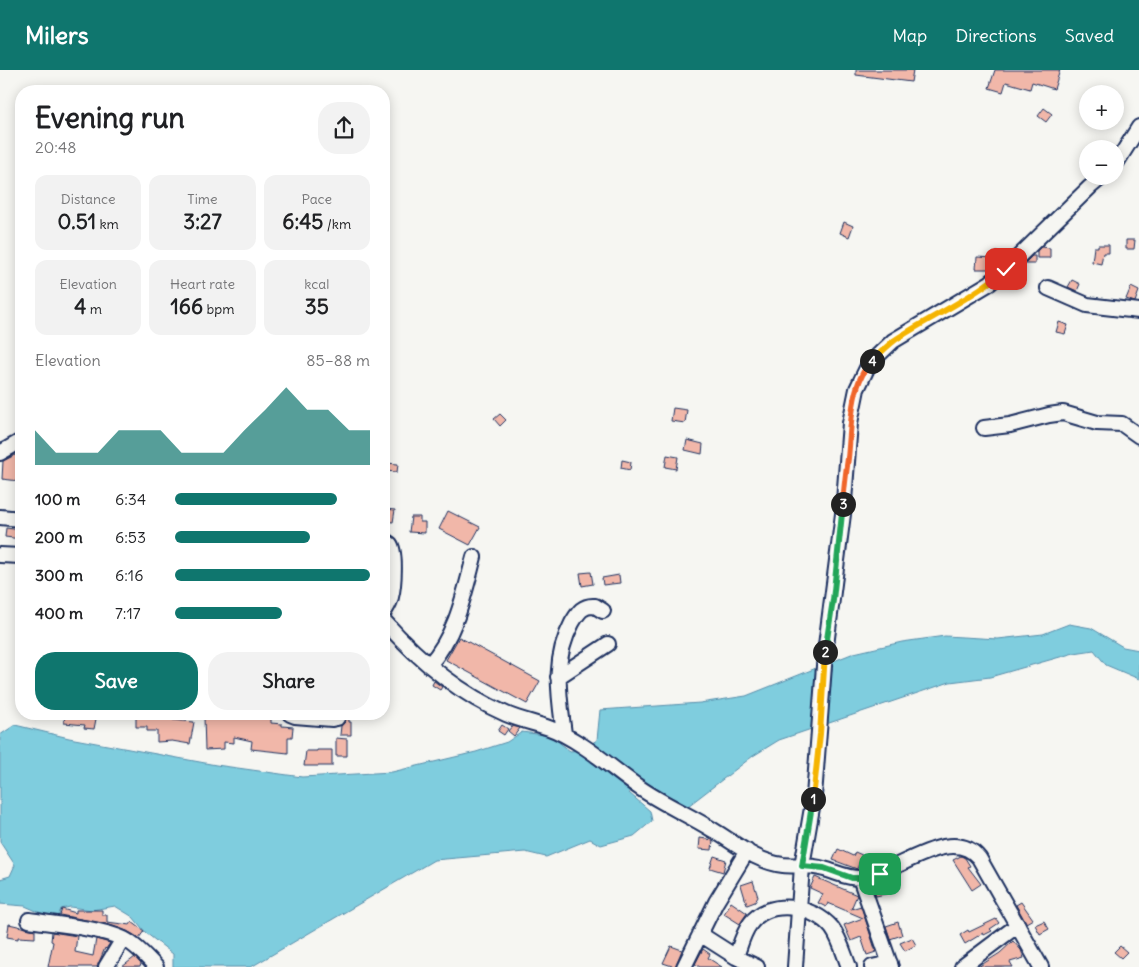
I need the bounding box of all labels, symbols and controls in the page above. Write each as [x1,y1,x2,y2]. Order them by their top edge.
text: Milers [25,20,89,50]
text: Map [892,24,927,47]
text: Directions [955,24,1037,47]
text: Saved [1065,24,1114,47]
map controls [1079,85,1124,185]
button: + [1079,85,1124,130]
text: Evening run [35,100,185,136]
button: share [318,102,370,154]
text: 20:48 [35,137,76,157]
button: − [1079,140,1124,185]
text: Distance [61,190,116,208]
text: Time [187,190,218,208]
text: Pace [302,190,332,208]
text: 0.51 [58,208,96,235]
text: 3:27 [183,208,222,235]
text: 6:45 [282,208,323,235]
text: km [96,215,119,233]
text: /km [323,215,351,233]
pin [985,248,1027,290]
icon: check [992,255,1020,283]
text: Elevation [59,275,117,293]
text: Heart rate [170,275,235,293]
text: kcal [304,275,329,293]
text: 4 [74,293,86,320]
text: 166 [171,293,203,320]
text: 35 [305,293,329,320]
text: m [86,300,102,318]
text: bpm [203,300,234,318]
pin: 4 [860,348,884,374]
text: Elevation [35,350,101,370]
text: 85–88 m [306,350,370,370]
text: 4 [868,352,877,370]
text: 100 m [35,489,80,509]
text: 6:34 [115,489,146,509]
pin: 3 [830,492,856,516]
text: 3 [840,495,847,513]
text: 200 m [35,527,83,547]
text: 6:53 [115,527,146,547]
text: 300 m [35,565,83,585]
text: 6:16 [115,565,143,585]
text: 400 m [35,603,83,623]
text: 7:17 [115,603,141,623]
pin: 2 [812,640,838,664]
text: 2 [822,643,829,661]
button: Save [35,652,198,710]
button: Share [208,652,370,710]
pin: 1 [800,786,826,812]
text: 1 [811,790,816,808]
pin [859,853,901,895]
icon: arrive [866,860,894,888]

